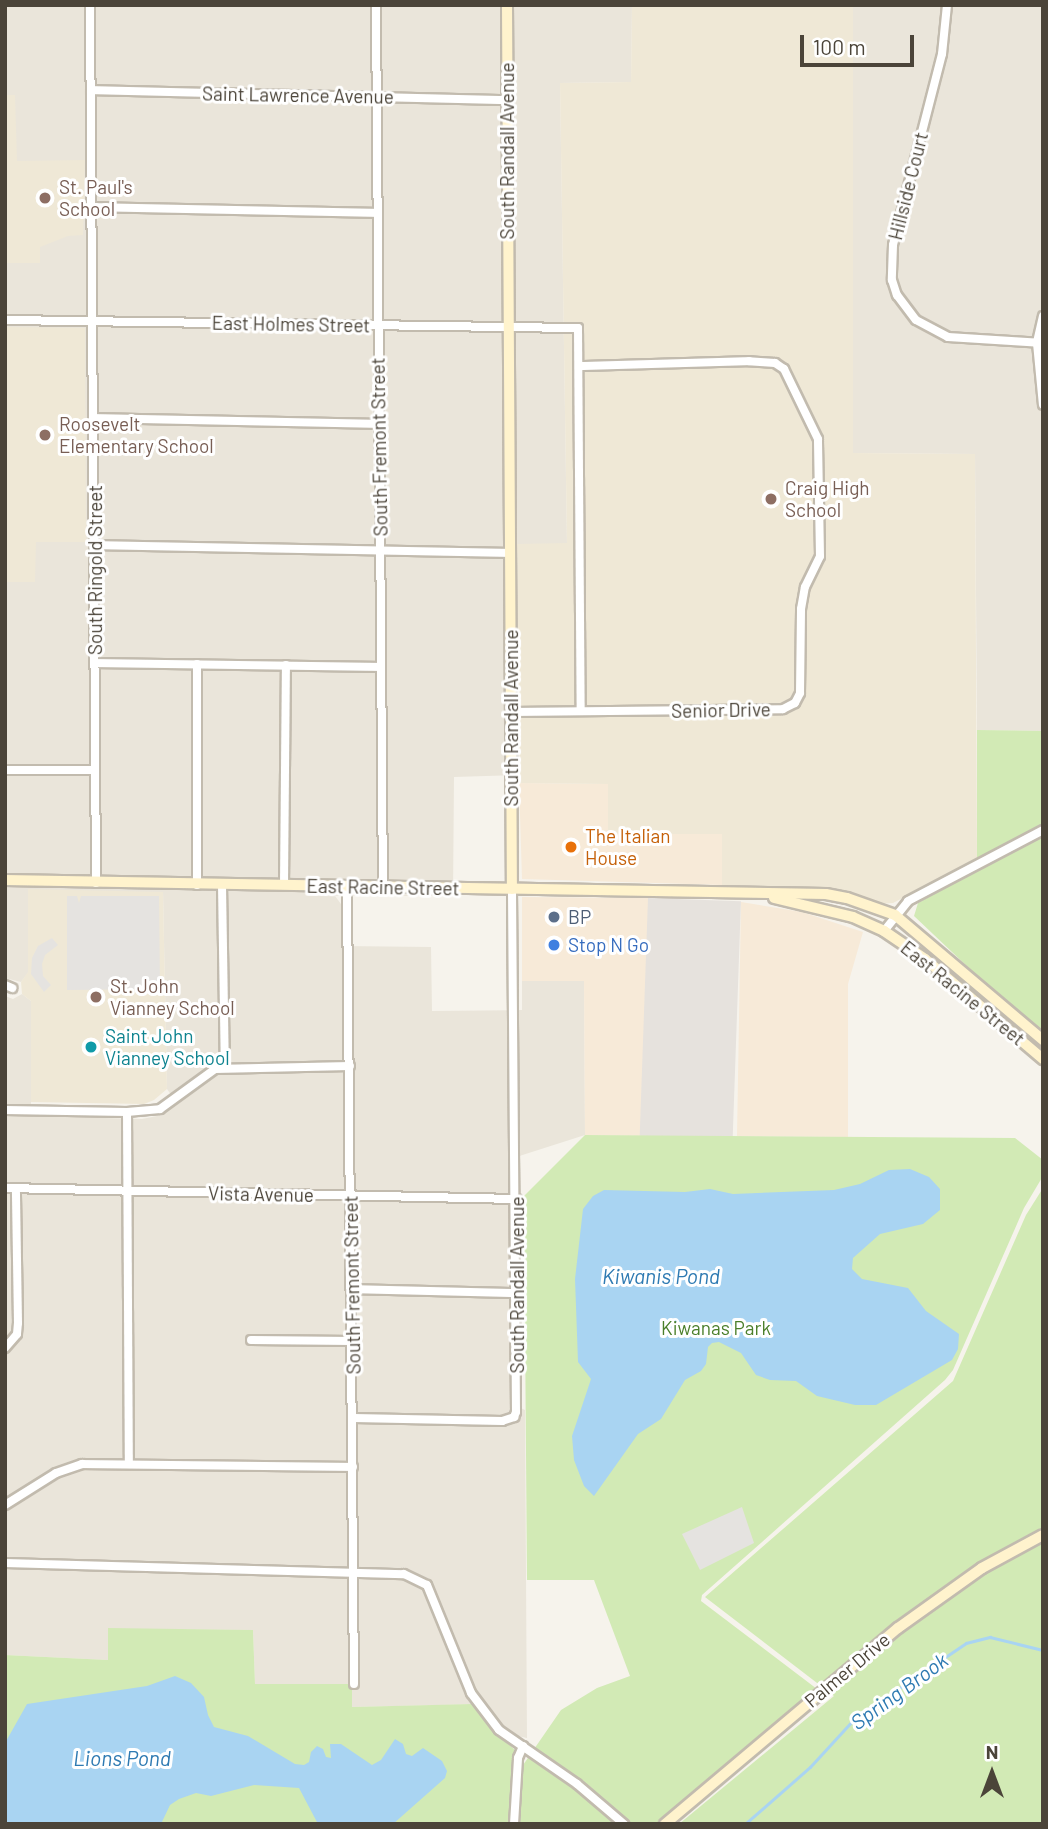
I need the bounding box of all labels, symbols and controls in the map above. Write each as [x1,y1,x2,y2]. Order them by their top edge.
scale bar [803,21,917,65]
text: 100 m [813,34,866,59]
street label: South Randall Avenue [496,62,518,240]
street label: Saint Lawrence Avenue [202,82,394,108]
street label: Hillside Court [884,130,932,242]
place label: St. Paul's School [59,176,133,220]
marker: St. Paul's School [37,190,53,206]
street label: East Holmes Street [212,311,370,337]
street label: South Fremont Street [366,357,392,537]
place label: Roosevelt Elementary School [59,413,214,457]
marker: Roosevelt Elementary School [37,427,53,443]
place label: Craig High School [785,477,870,521]
street label: South Ringold Street [84,485,106,655]
marker: Craig High School [763,491,779,507]
street label: South Randall Avenue [500,629,522,807]
street label: Senior Drive [671,698,771,722]
place label: The Italian House [585,825,671,869]
marker: The Italian House [563,839,579,855]
street label: East Racine Street [306,874,460,900]
place label: BP [568,906,591,928]
marker: BP [546,909,562,925]
place label: Stop N Go [568,934,649,956]
street label: East Racine Street [896,936,1030,1050]
marker: Stop N Go [546,937,562,953]
place label: St. John Vianney School [110,975,235,1019]
marker: St. John Vianney School [88,989,104,1005]
place label: Saint John Vianney School [105,1025,230,1069]
marker: Saint John Vianney School [83,1039,99,1055]
street label: Vista Avenue [208,1182,314,1206]
street label: South Fremont Street [339,1195,365,1375]
street label: South Randall Avenue [506,1196,528,1374]
water label: Kiwanis Pond [602,1263,720,1289]
park label: Kiwanas Park [661,1317,771,1339]
street label: Palmer Drive [800,1628,894,1712]
water label: Spring Brook [845,1647,953,1735]
north arrow [957,1738,1027,1808]
text: N [986,1740,998,1763]
water label: Lions Pond [73,1745,171,1771]

